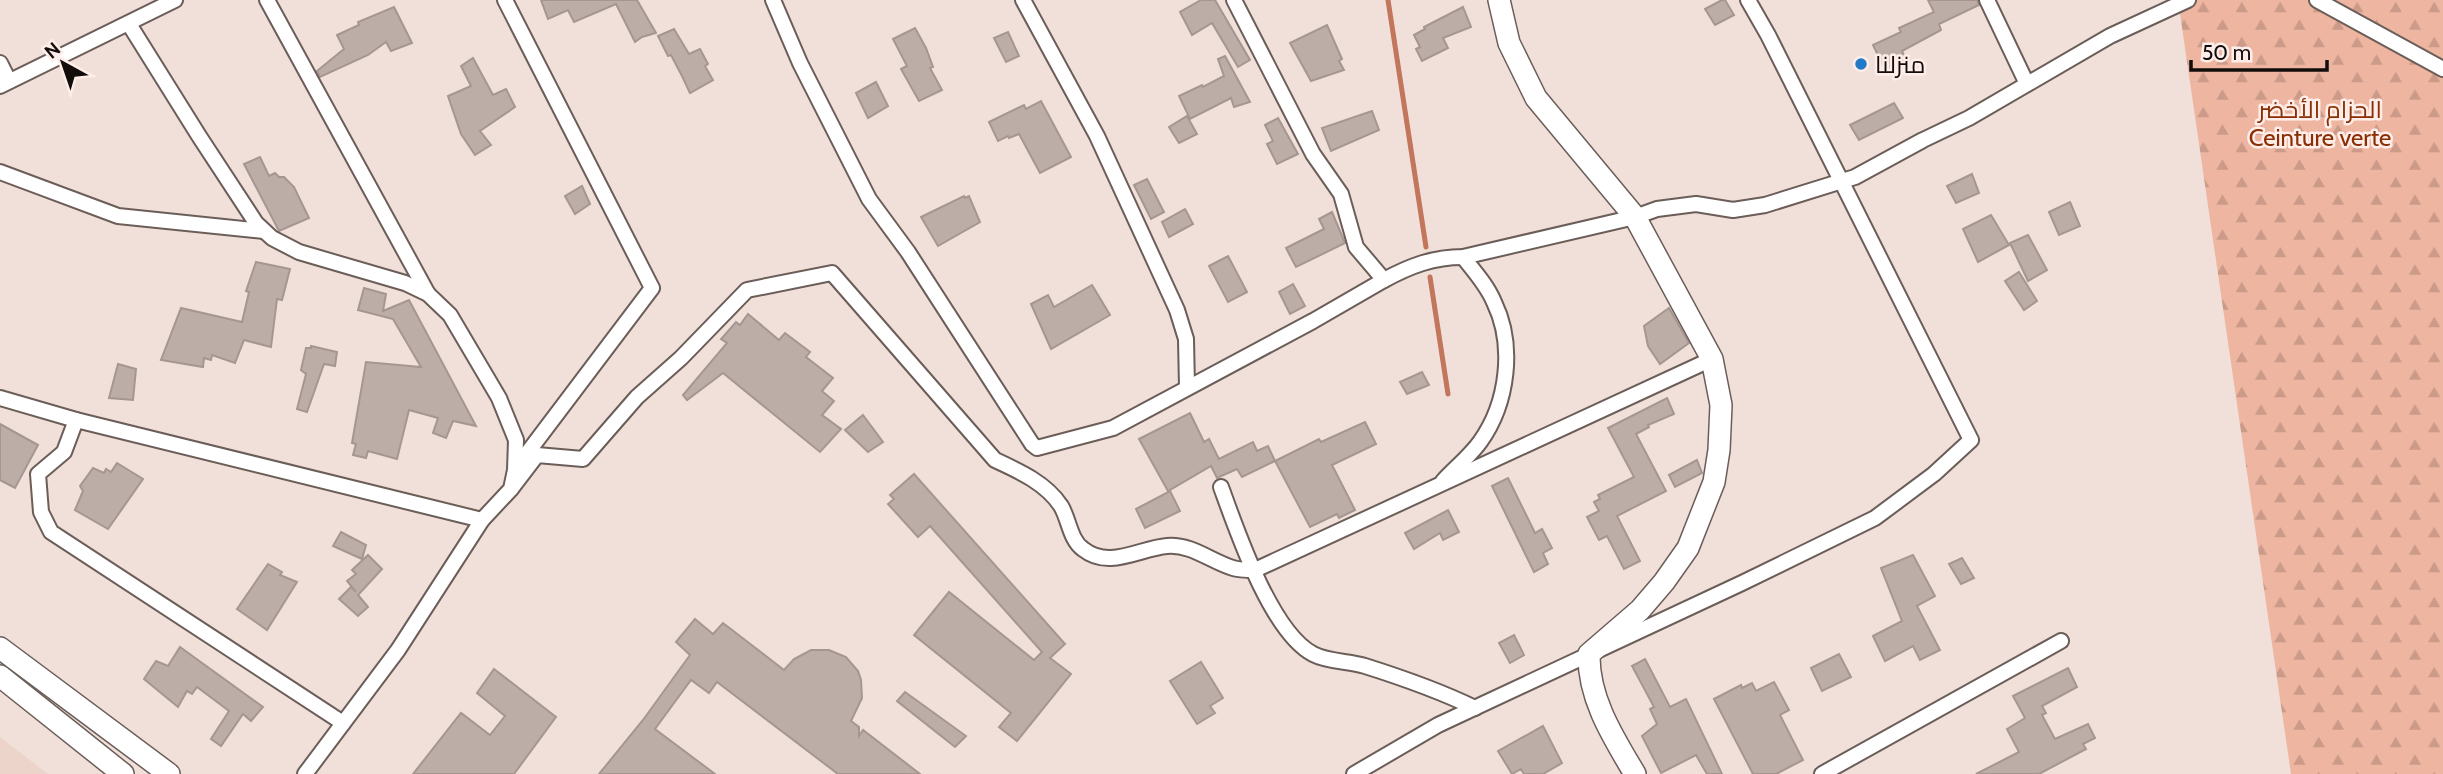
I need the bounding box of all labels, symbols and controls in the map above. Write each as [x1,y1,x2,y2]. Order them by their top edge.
north arrow [28,28,98,98]
scale bar [2191,28,2328,72]
text: N [40,37,65,63]
text: 50 m [2202,40,2251,65]
place label: منزلنا [1875,50,1925,79]
marker: منزلنا [1853,56,1869,72]
park label: الحزام الأخضر Ceinture verte [2249,95,2391,152]

